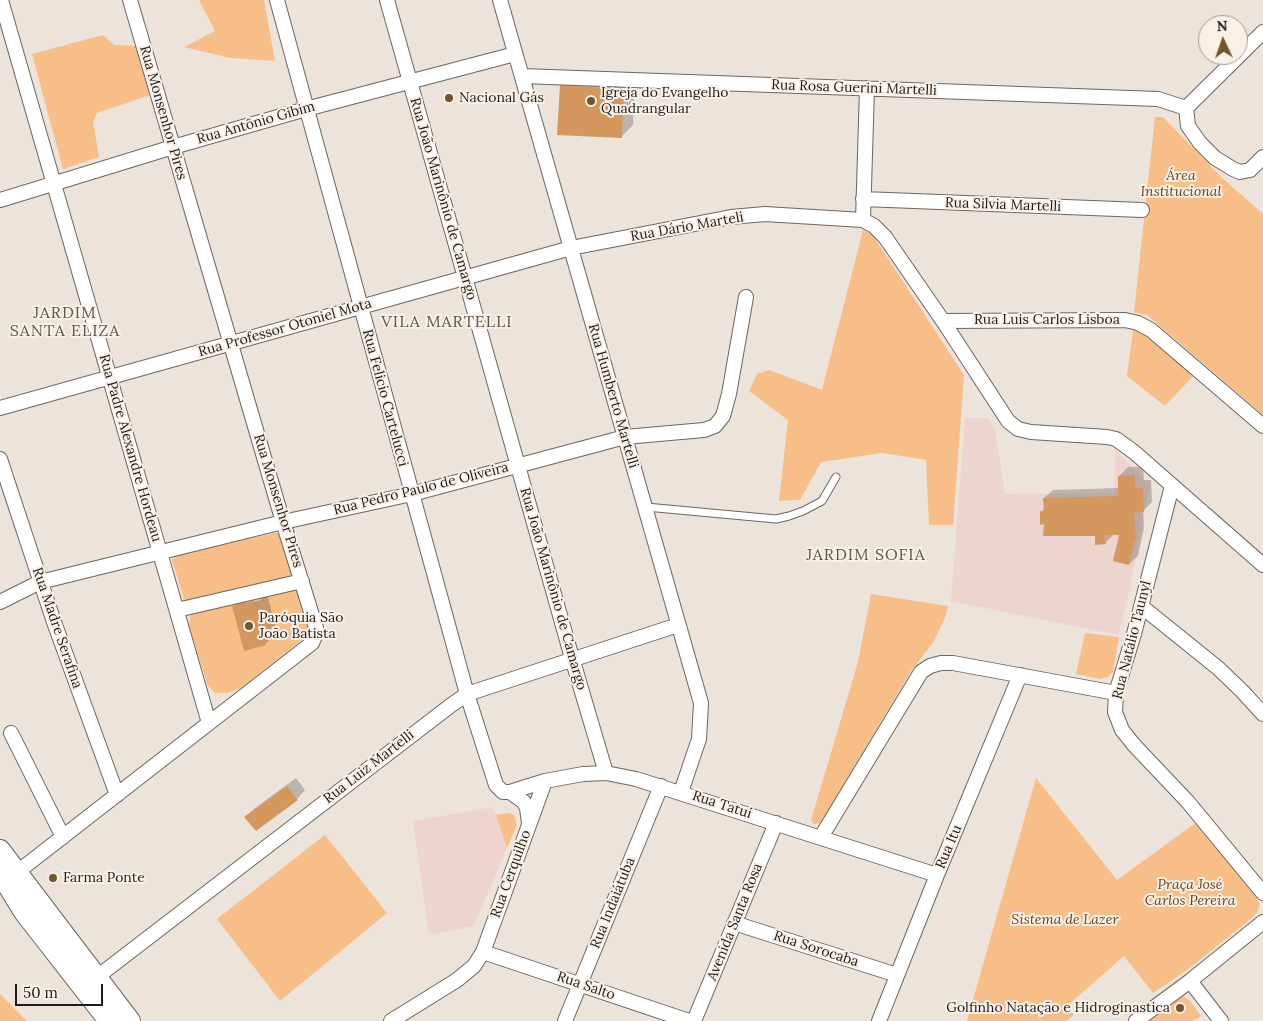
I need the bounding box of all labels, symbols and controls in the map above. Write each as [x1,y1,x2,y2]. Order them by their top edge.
north arrow [1198,15,1248,65]
text: N [1216,17,1228,35]
street label: Rua Monsenhor Pires [136,44,190,182]
street label: Rua Rosa Guerini Martelli [771,77,937,99]
place label: Igreja do Evangelho Quadrangular [601,85,728,118]
place label: Nacional Gás [459,90,544,106]
marker: Nacional Gás [443,92,455,104]
marker: Igreja do Evangelho Quadrangular [585,95,597,107]
street label: Rua João Marinônio de Camargo [406,96,480,302]
street label: Rua Antônio Gibim [195,98,317,148]
park label: Área Institucional [1141,168,1221,200]
street label: Rua Silvia Martelli [945,195,1061,215]
street label: Rua Dário Marteli [629,209,745,245]
street label: Rua Professor Otoniel Mota [196,295,374,361]
district label: JARDIM SANTA ELIZA [8,303,122,341]
district label: VILA MARTELLI [380,312,514,332]
street label: Rua Luis Carlos Lisboa [974,312,1120,328]
street label: Rua Humberto Martelli [584,322,642,470]
street label: Rua Felicio Cartelucci [359,328,411,468]
street label: Rua Padre Alexandre Hordeau [95,352,165,544]
street label: Rua Monsenhor Pires [250,432,306,570]
street label: Rua Pedro Paulo de Oliveira [332,459,510,519]
street label: Rua João Marinônio de Camargo [516,486,590,692]
district label: JARDIM SOFIA [805,545,927,565]
street label: Rua Madre Serafina [28,565,86,691]
street label: Rua Natálio Taunyl [1109,579,1155,701]
place label: Paróquia São João Batista [259,610,343,642]
marker: Paróquia São João Batista [243,620,255,632]
street label: Rua Luiz Martelli [320,726,418,808]
street label: Rua Tatuí [690,788,754,822]
street label: Rua Itu [932,822,966,872]
street label: Rua Cerquilho [487,828,535,920]
street label: Rua Indaiátuba [587,855,639,951]
street label: Avenida Santa Rosa [704,861,766,983]
place label: Farma Ponte [63,870,145,886]
marker: Farma Ponte [47,872,59,884]
park label: Praça José Carlos Pereira [1145,877,1235,910]
park label: Sistema de Lazer [1011,912,1119,928]
street label: Rua Sorocaba [771,927,861,971]
street label: Rua Salto [555,968,617,1004]
scale bar [18,974,105,1006]
text: 50 m [23,983,58,1002]
place label: Golfinho Natação e Hidroginastica [946,1000,1170,1016]
marker: Golfinho Natação e Hidroginastica [1174,1002,1186,1014]

